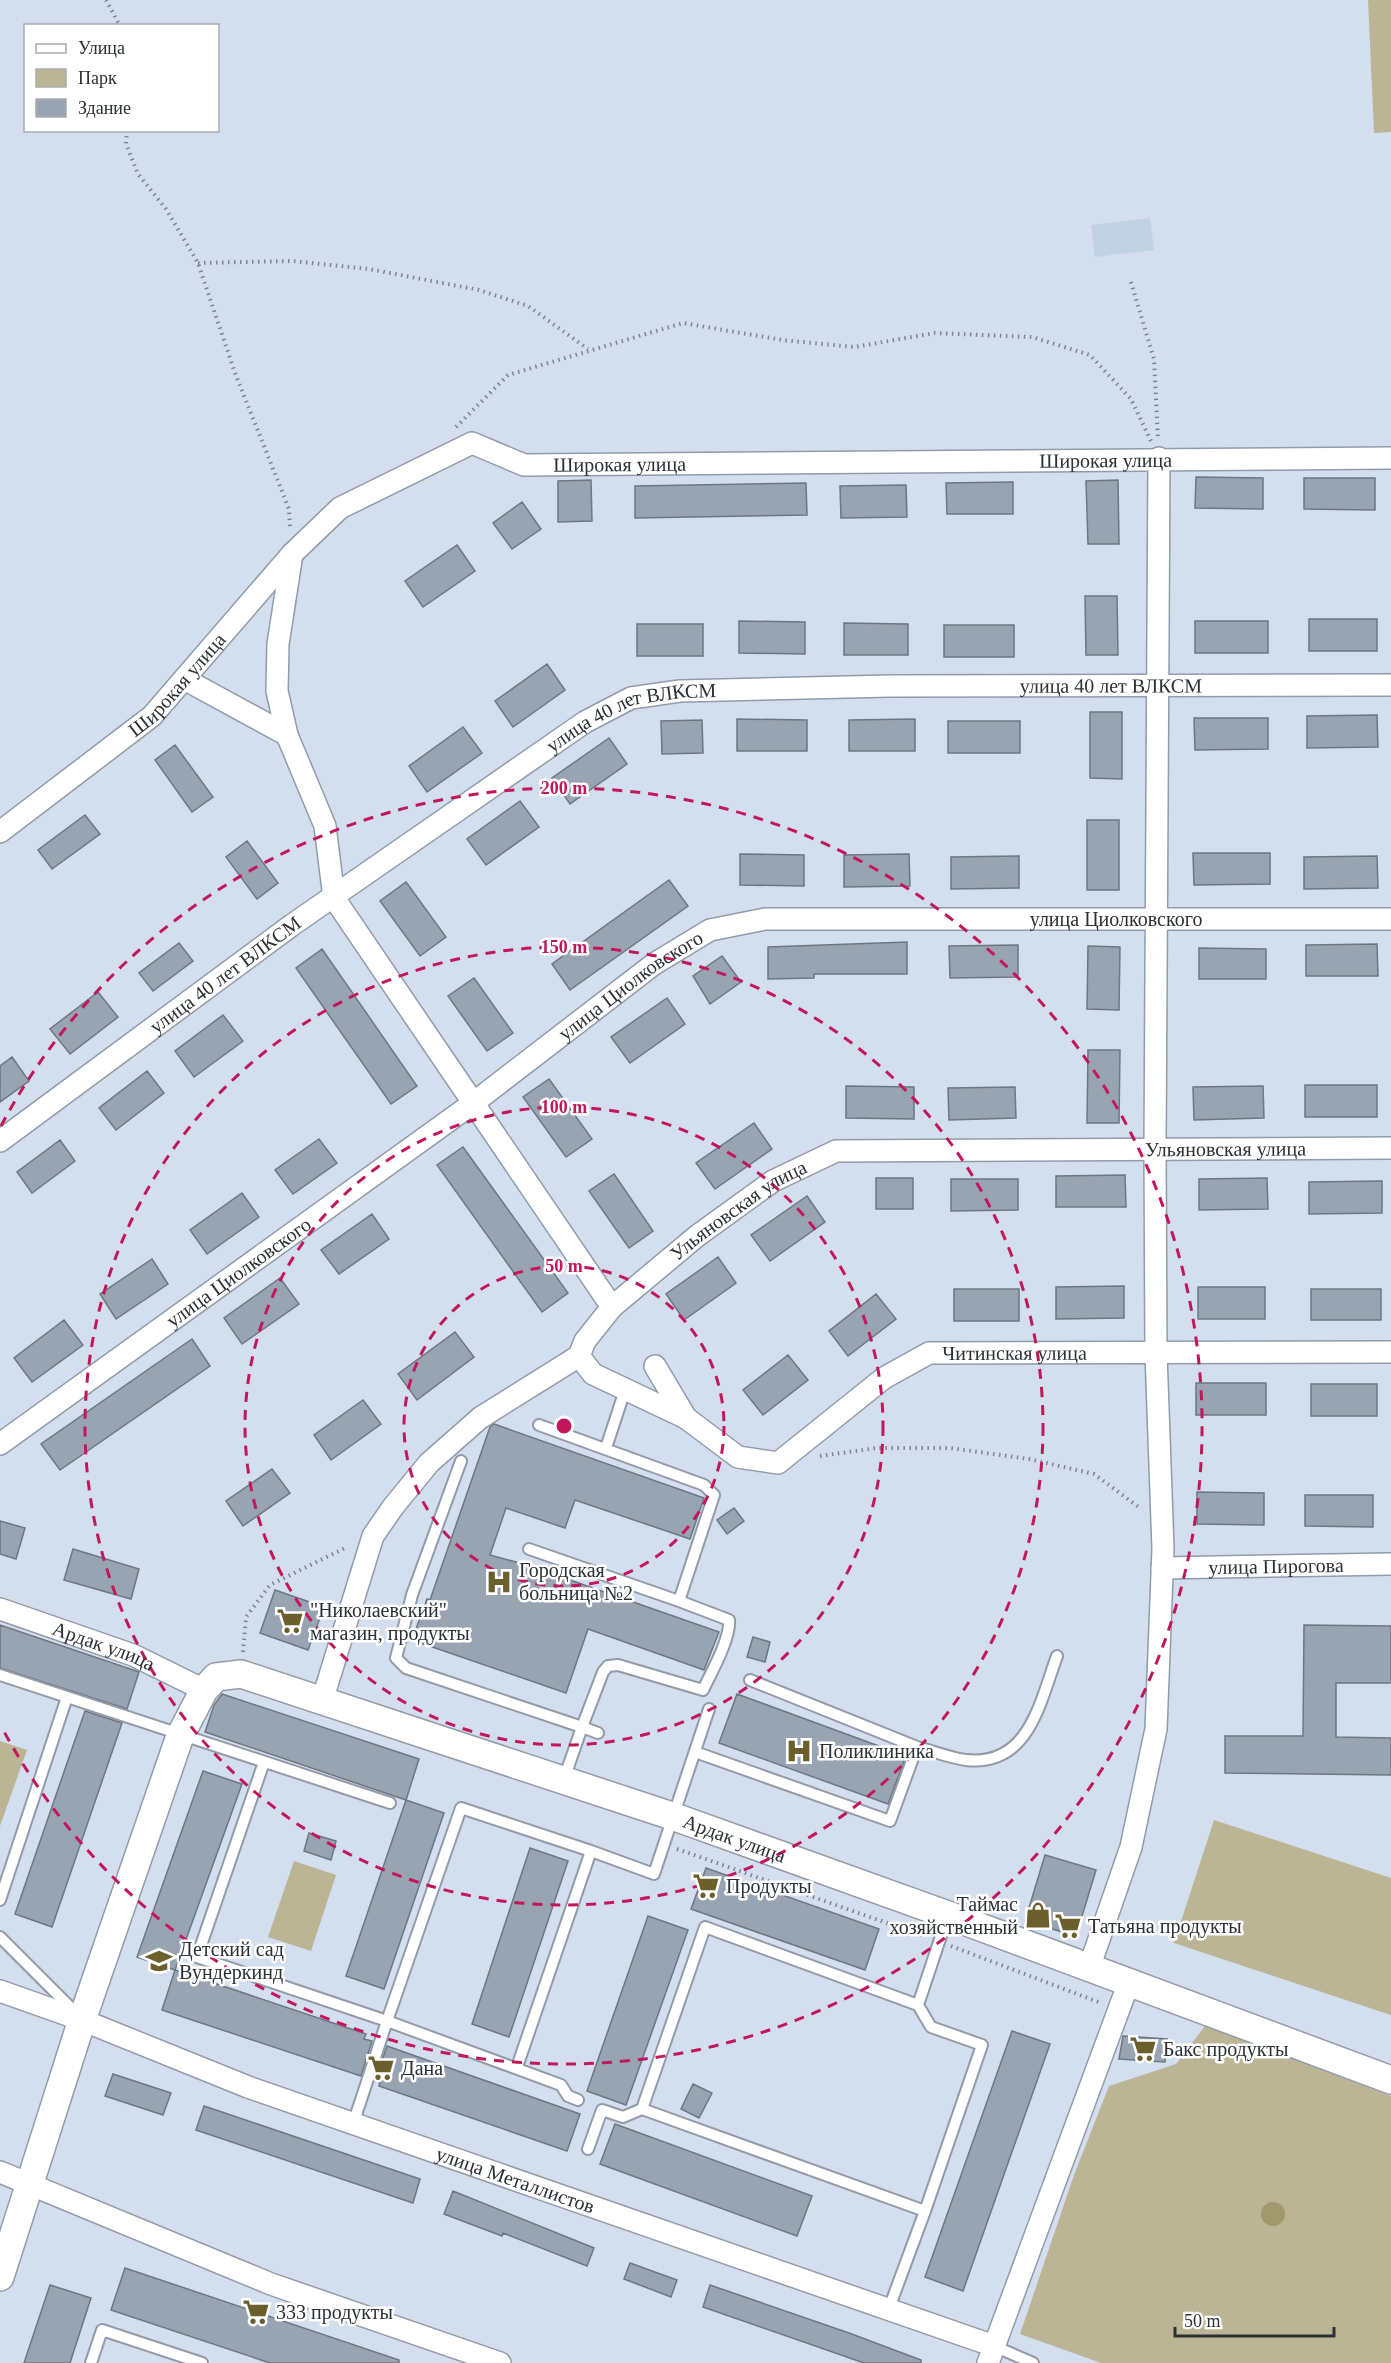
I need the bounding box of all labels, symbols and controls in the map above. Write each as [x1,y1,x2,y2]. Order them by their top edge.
legend [24,24,219,132]
text: Улица [78,38,125,58]
text: Парк [78,68,117,88]
text: Здание [78,98,131,118]
street label: Широкая улица [1039,449,1172,473]
street label: Широкая улица [553,453,686,477]
street label: Широкая улица [124,628,230,741]
street label: улица 40 лет ВЛКСМ [1020,674,1202,698]
street label: улица 40 лет ВЛКСМ [542,679,716,757]
text: 200 m [541,778,587,798]
street label: улица Циолковского [1030,908,1202,931]
street label: улица 40 лет ВЛКСМ [145,911,305,1038]
street label: улица Циолковского [554,926,707,1045]
text: 150 m [541,937,587,957]
text: 100 m [541,1097,587,1117]
street label: Ульяновская улица [1145,1137,1306,1161]
street label: Ульяновская улица [666,1156,810,1265]
street label: улица Циолковского [162,1213,315,1332]
text: 50 m [545,1256,583,1276]
street label: Читинская улица [942,1342,1087,1365]
centre of rings [554,1416,574,1436]
street label: улица Пирогова [1208,1554,1344,1579]
place label: Городская больница №2 [519,1559,633,1605]
hospital icon: Городская больница №2 [484,1567,514,1597]
place label: "Николаевский" магазин, продукты [310,1599,470,1645]
supermarket icon: "Николаевский" магазин, продукты [275,1606,305,1636]
street label: Ардак улица [50,1617,159,1675]
hospital icon: Поликлиника [784,1736,814,1766]
place label: Поликлиника [819,1740,934,1762]
street label: Ардак улица [680,1810,789,1867]
supermarket icon: Продукты [691,1871,721,1901]
place label: Продукты [726,1875,812,1898]
place label: Таймас хозяйственный [890,1893,1018,1938]
shop icon: Таймас хозяйственный [1023,1900,1053,1930]
supermarket icon: Татьяна продукты [1053,1911,1083,1941]
place label: Татьяна продукты [1088,1915,1242,1938]
place label: Детский сад Вундеркинд [179,1938,284,1984]
school or university icon: Детский сад Вундеркинд [144,1946,174,1976]
supermarket icon: Бакс продукты [1128,2034,1158,2064]
place label: Бакс продукты [1163,2038,1288,2061]
supermarket icon: Дана [366,2053,396,2083]
place label: Дана [401,2057,443,2080]
street label: улица Металлистов [433,2142,598,2217]
supermarket icon: 333 продукты [241,2297,271,2327]
scale bar [1175,2300,1334,2338]
place label: 333 продукты [276,2301,393,2324]
text: 50 m [1184,2311,1221,2331]

